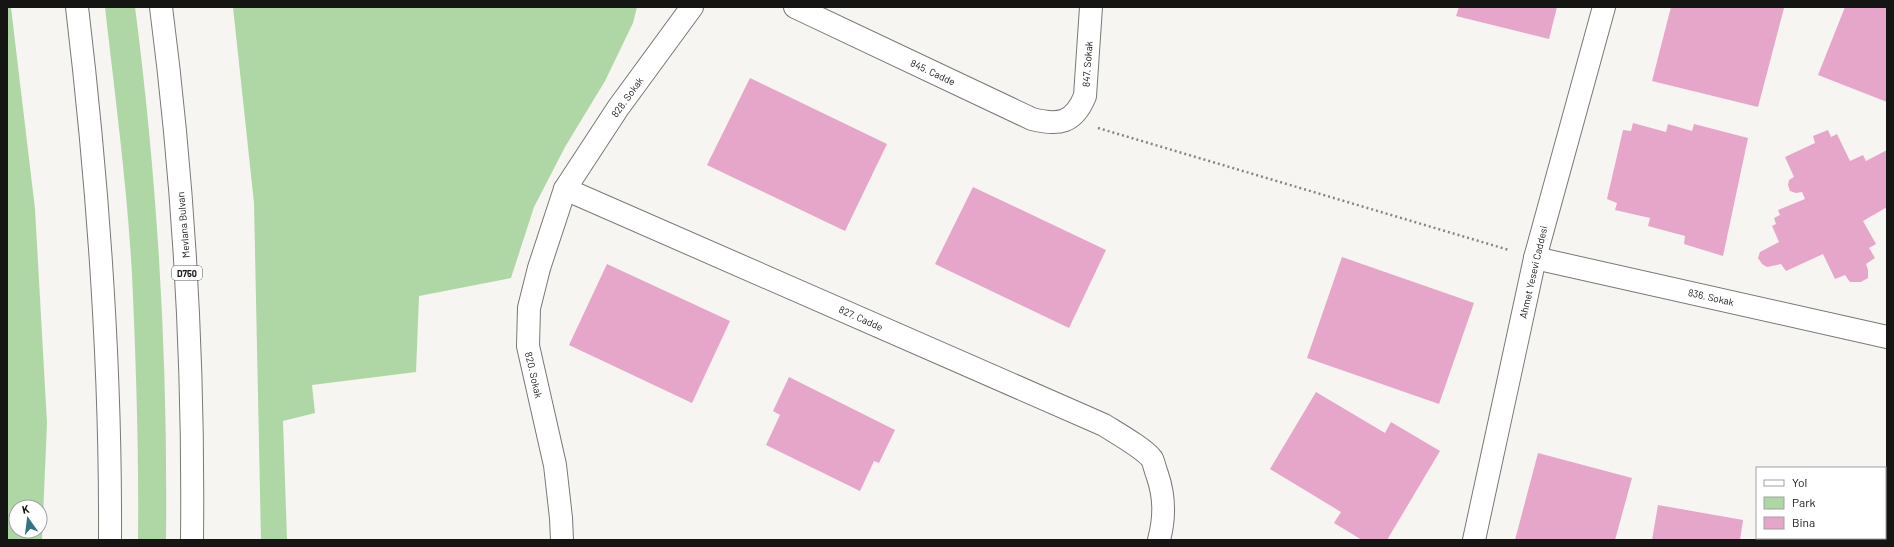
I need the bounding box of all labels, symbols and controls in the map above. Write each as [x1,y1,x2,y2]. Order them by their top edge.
street label: 847. Sokak [1079,41,1095,87]
street label: 845. Cadde [909,56,957,88]
street label: 828. Sokak [608,75,646,119]
street label: Mevlana Bulvarı [174,191,192,259]
street label: Ahmet Yesevi Caddesi [1516,224,1550,320]
road number: D750 [172,266,202,280]
street label: 836. Sokak [1687,286,1735,308]
street label: 827. Cadde [837,303,885,333]
street label: 820. Sokak [523,351,545,399]
legend [1756,467,1886,539]
text: Yol [1792,475,1807,489]
text: Park [1792,495,1816,509]
north arrow [8,499,48,539]
text: K [21,502,30,516]
text: Bina [1792,515,1815,529]

